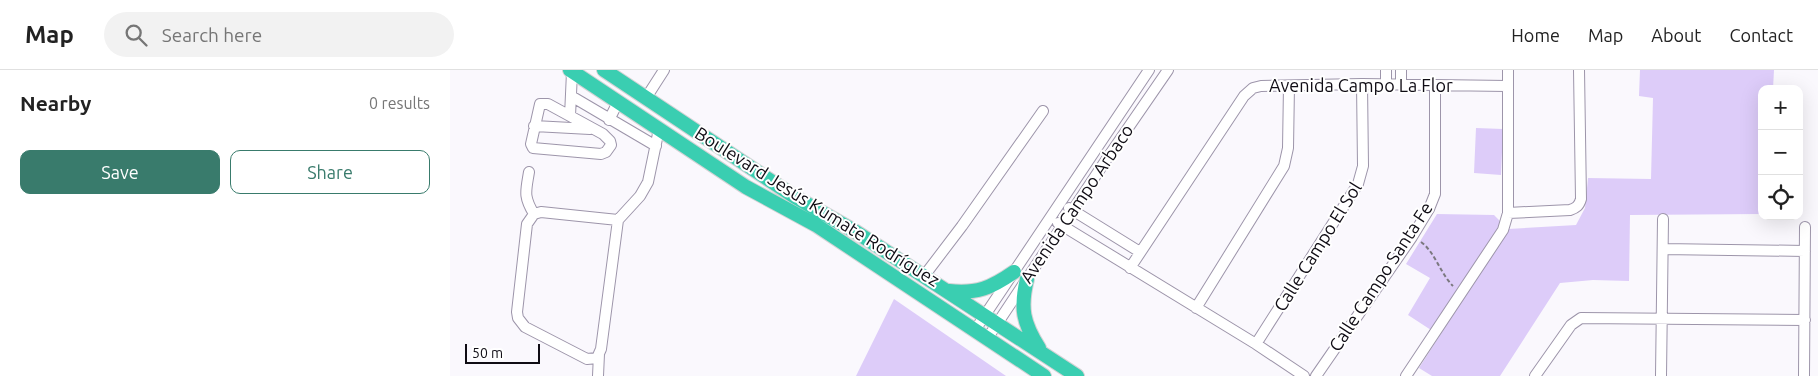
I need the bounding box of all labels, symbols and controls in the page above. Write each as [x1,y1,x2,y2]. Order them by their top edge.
search box [104,12,454,57]
text: Map [25,21,74,48]
icon: search [122,21,150,49]
text: Search here [162,24,262,46]
text: Home [1511,25,1560,45]
text: Map [1588,25,1623,45]
text: About [1651,25,1701,45]
text: Contact [1729,25,1793,45]
street label: Avenida Campo La Flor [1269,75,1453,95]
map controls [1758,85,1803,220]
button: + [1758,85,1803,130]
text: Nearby [20,91,91,115]
text: 0 results [369,94,430,112]
street label: Avenida Campo Arbaco [1016,120,1137,286]
street label: Boulevard Jesús Kumate Rodríguez [692,122,943,290]
button: − [1758,130,1803,175]
button: Save [20,150,220,194]
button: Share [230,150,430,194]
button: locate [1758,175,1803,220]
street label: Calle Campo El Sol [1269,178,1365,315]
street label: Calle Campo Santa Fe [1325,198,1436,355]
scale bar [465,341,540,364]
text: 50 m [472,345,503,361]

